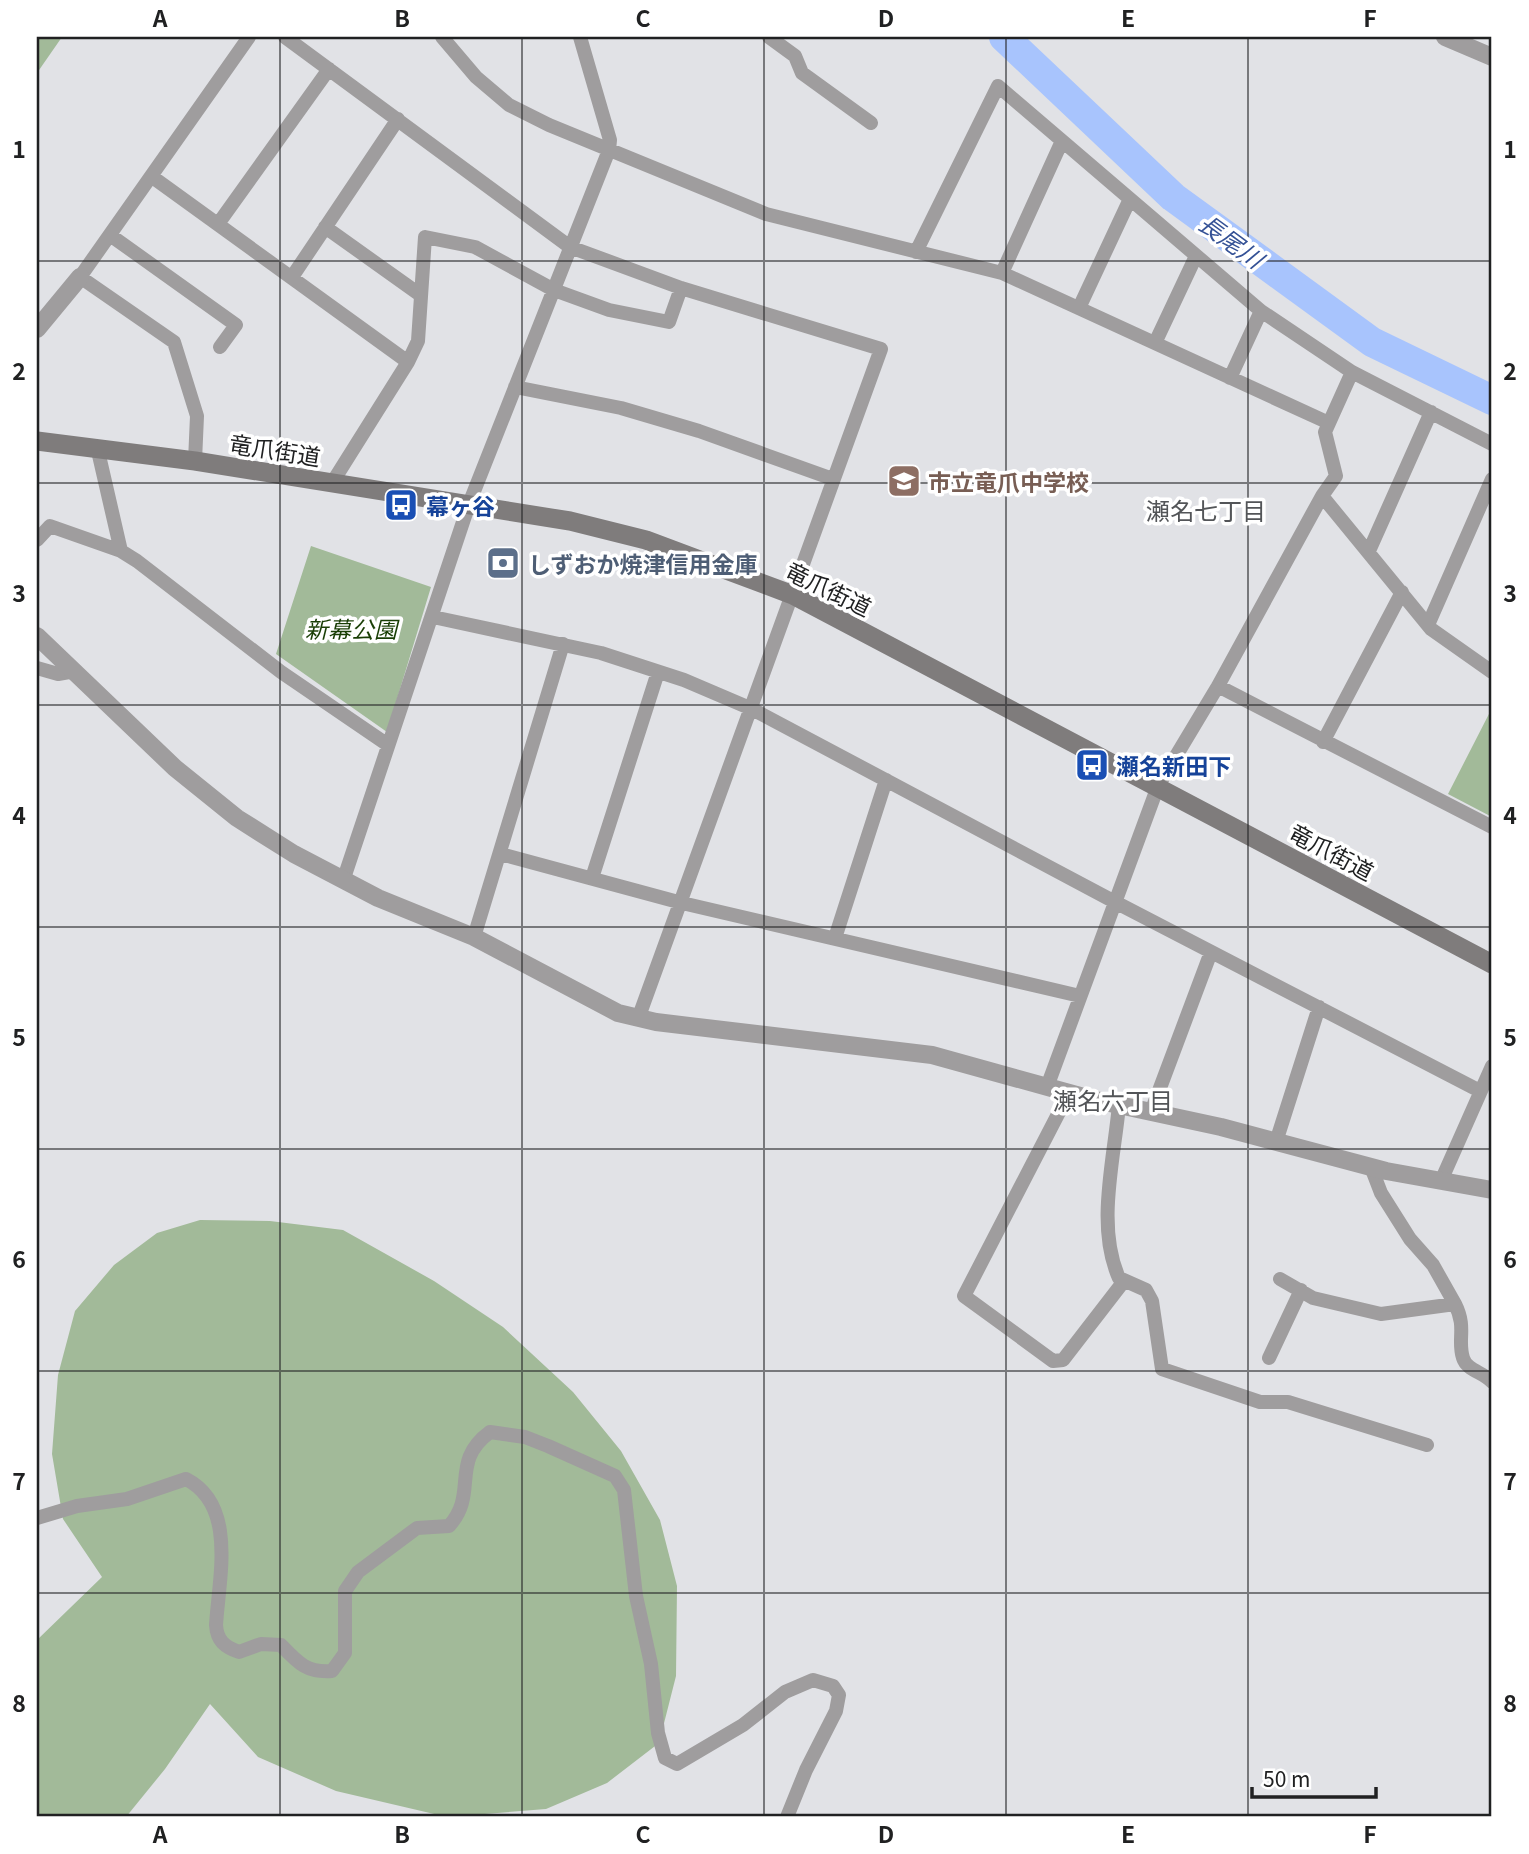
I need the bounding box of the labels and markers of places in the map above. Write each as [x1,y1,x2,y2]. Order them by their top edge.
school or university icon: 市立竜爪中学校 [885,462,923,500]
place label: 市立竜爪中学校 [928,464,1089,498]
bus stop icon: 幕ヶ谷 [382,486,420,524]
place label: 幕ヶ谷 [426,488,495,522]
bank icon: しずおか焼津信用金庫 [484,544,522,582]
place label: しずおか焼津信用金庫 [528,546,758,580]
bus stop icon: 瀬名新田下 [1073,746,1111,784]
place label: 瀬名新田下 [1116,748,1231,782]

